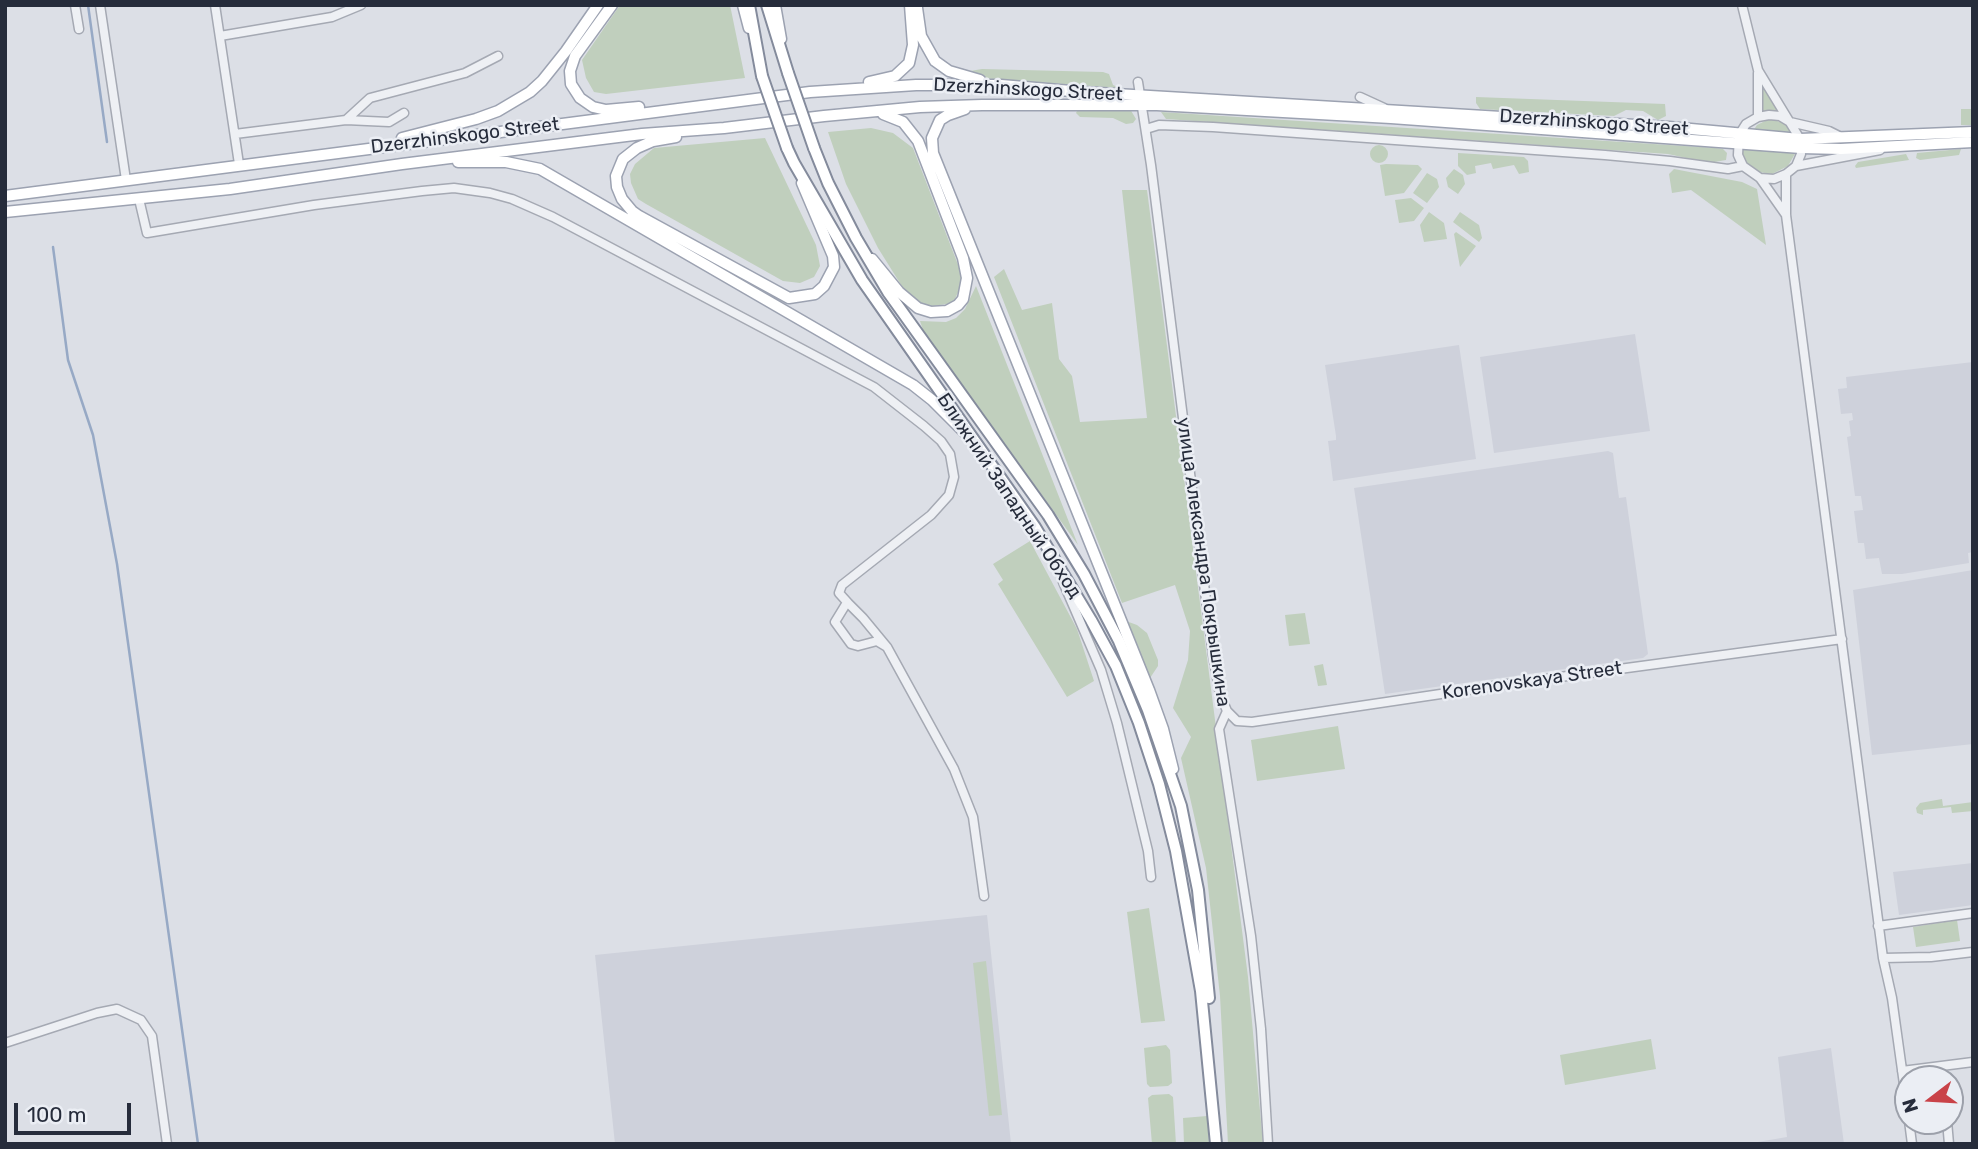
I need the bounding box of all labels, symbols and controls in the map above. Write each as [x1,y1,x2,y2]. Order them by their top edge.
street label: Dzerzhinskogo Street [933,74,1123,106]
street label: Dzerzhinskogo Street [1499,105,1689,141]
street label: Dzerzhinskogo Street [370,113,560,159]
street label: Ближний Западный Обход [932,389,1086,603]
street label: улица Александра Покрышкина [1171,416,1235,708]
street label: Korenovskaya Street [1441,657,1623,705]
north arrow [1894,1065,1964,1135]
scale bar [18,1090,135,1134]
text: N [1897,1096,1923,1116]
text: 100 m [27,1102,86,1127]

